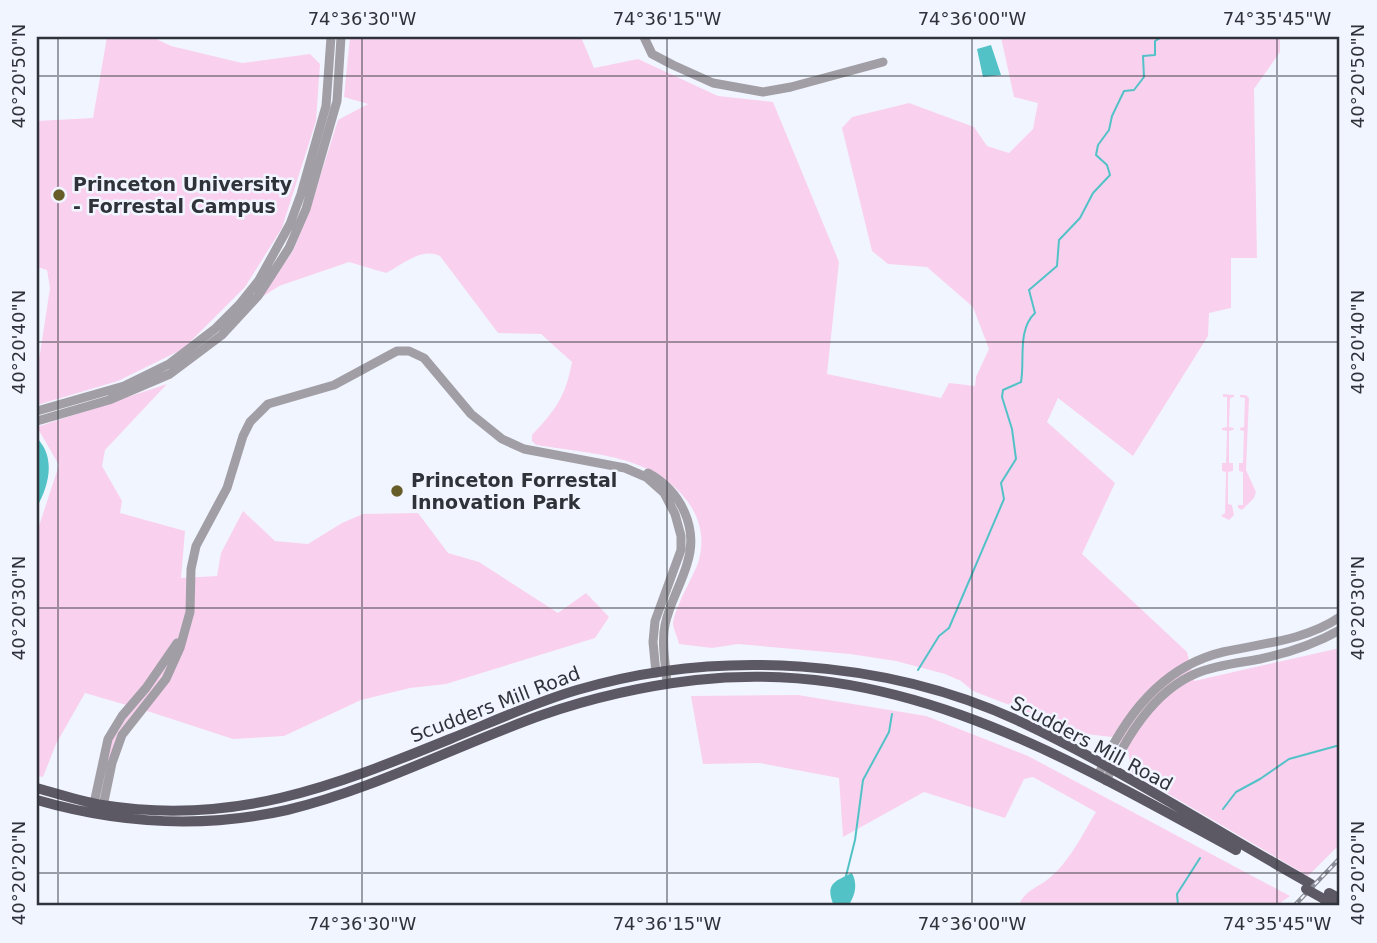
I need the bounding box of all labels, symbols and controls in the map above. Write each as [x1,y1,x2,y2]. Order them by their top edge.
text: 74°36'30"W [308,8,417,29]
text: 74°36'15"W [613,8,722,29]
text: 74°36'00"W [918,8,1027,29]
text: 74°35'45"W [1223,8,1332,29]
text: 40°20'50"N [8,24,29,128]
text: 40°20'50"N [1347,24,1368,128]
place label: Princeton University - Forrestal Campus [73,173,293,217]
marker: Princeton University - Forrestal Campus [51,187,67,203]
text: 40°20'40"N [8,290,29,394]
text: 40°20'40"N [1347,290,1368,394]
place label: Princeton Forrestal Innovation Park [411,469,617,513]
marker: Princeton Forrestal Innovation Park [389,483,405,499]
text: 40°20'30"N [8,556,29,660]
text: 40°20'30"N [1347,556,1368,660]
street label: Scudders Mill Road [407,661,583,747]
street label: Scudders Mill Road [1007,691,1177,795]
text: 40°20'20"N [8,821,29,925]
text: 40°20'20"N [1347,821,1368,925]
text: 74°36'30"W [308,913,417,934]
text: 74°36'15"W [613,913,722,934]
text: 74°36'00"W [918,913,1027,934]
text: 74°35'45"W [1223,913,1332,934]

